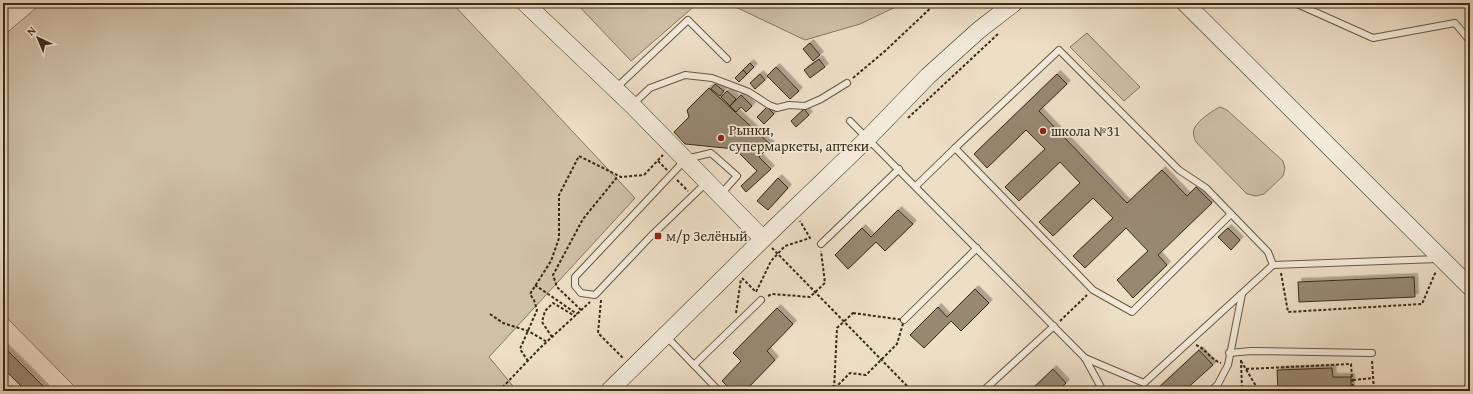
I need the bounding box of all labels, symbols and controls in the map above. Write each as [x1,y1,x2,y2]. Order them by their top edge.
north arrow [18,18,58,58]
text: N [23,22,40,39]
place label: Рынки, супермаркеты, аптеки [729,120,869,156]
place label: школа №31 [1051,121,1120,141]
marker: школа №31 [1038,126,1048,136]
marker: Рынки, супермаркеты, аптеки [716,133,726,143]
place label: м/р Зелёный [666,226,748,246]
marker: м/р Зелёный [653,231,663,241]

